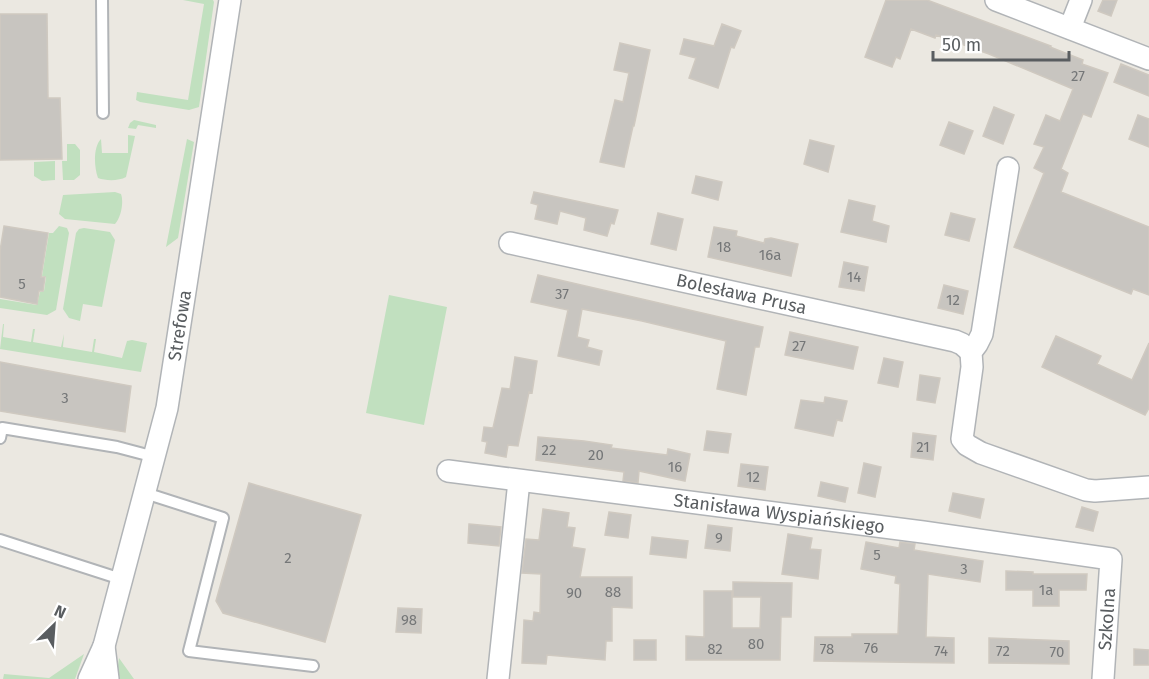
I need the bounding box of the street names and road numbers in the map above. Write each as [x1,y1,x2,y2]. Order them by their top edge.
street label: Bolesława Prusa [674,269,809,319]
street label: Strefowa [163,288,196,362]
street label: Stanisława Wyspiańskiego [672,489,886,538]
street label: Szkolna [1094,587,1120,651]

